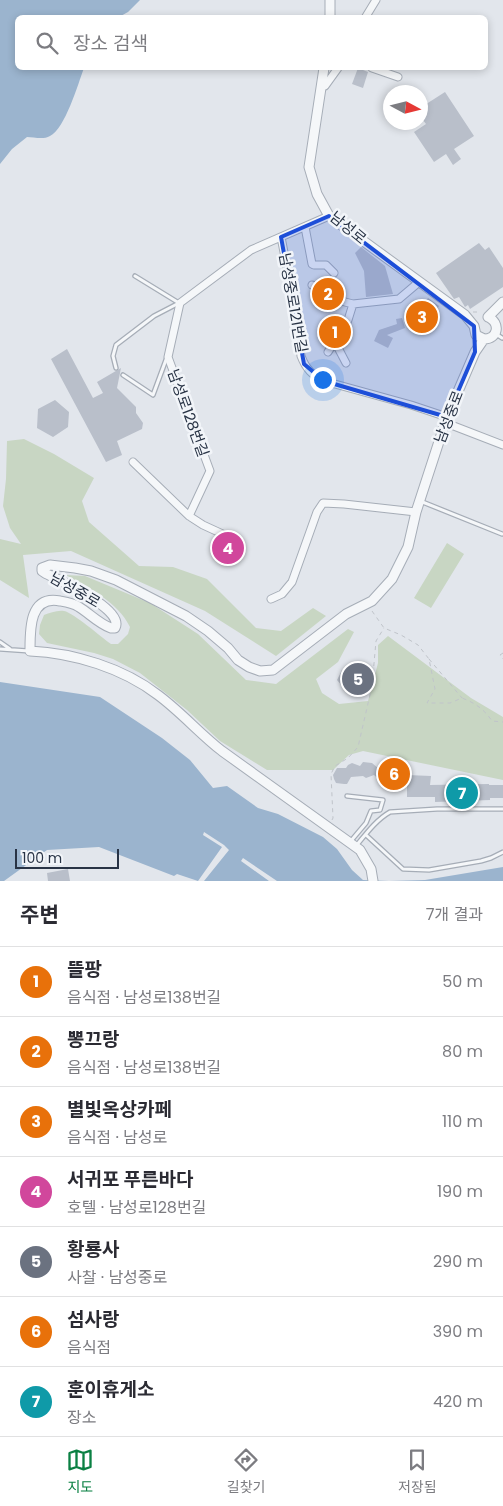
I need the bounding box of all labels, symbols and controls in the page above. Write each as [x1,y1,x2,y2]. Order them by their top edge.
search box [15,15,488,70]
icon: search [33,29,61,57]
text: 장소 검색 [73,30,148,57]
north arrow [383,85,428,130]
street label: 남성로 [326,206,371,249]
street label: 남성중로121번길 [274,251,313,354]
pin: 2 [312,275,344,313]
pin: 3 [406,298,438,336]
pin: 1 [319,313,351,351]
street label: 남성로128번길 [163,366,214,460]
your location [310,367,336,393]
street label: 남성중로 [429,387,468,446]
pin: 4 [212,529,244,567]
street label: 남성중로 [46,567,104,612]
pin: 5 [342,660,374,698]
pin: 6 [378,755,410,793]
pin: 7 [446,774,478,812]
scale bar [15,846,119,869]
text: 100 m [22,848,62,868]
text: 주변 [20,900,59,929]
text: 7개 결과 [426,903,483,926]
text: 뜰팡 [67,956,102,983]
text: 1 [33,970,39,993]
text: 50 m [442,970,483,993]
text: 음식점 · 남성로138번길 [67,986,221,1009]
text: 뽕끄랑 [67,1026,119,1053]
text: 2 [31,1040,41,1063]
text: 80 m [442,1040,483,1063]
text: 음식점 · 남성로138번길 [67,1056,221,1079]
text: 별빛옥상카페 [67,1096,172,1123]
text: 3 [31,1110,41,1133]
text: 110 m [442,1110,483,1133]
text: 음식점 · 남성로 [67,1126,167,1149]
text: 서귀포 푸른바다 [67,1166,193,1193]
text: 4 [31,1180,41,1203]
text: 190 m [437,1180,483,1203]
text: 호텔 · 남성로128번길 [67,1196,206,1219]
text: 황룡사 [67,1236,119,1263]
text: 5 [31,1250,41,1273]
text: 290 m [433,1250,483,1273]
text: 사찰 · 남성중로 [67,1266,167,1289]
text: 섬사랑 [67,1306,119,1333]
text: 6 [31,1320,41,1343]
text: 390 m [433,1320,483,1343]
text: 음식점 [67,1336,111,1359]
text: 훈이휴게소 [67,1376,154,1403]
text: 7 [32,1390,40,1413]
text: 420 m [433,1390,483,1413]
text: 장소 [67,1406,96,1429]
tab: 지도 [66,1446,94,1498]
tab: 길찾기 [227,1446,265,1498]
tab: 저장됨 [398,1446,437,1498]

